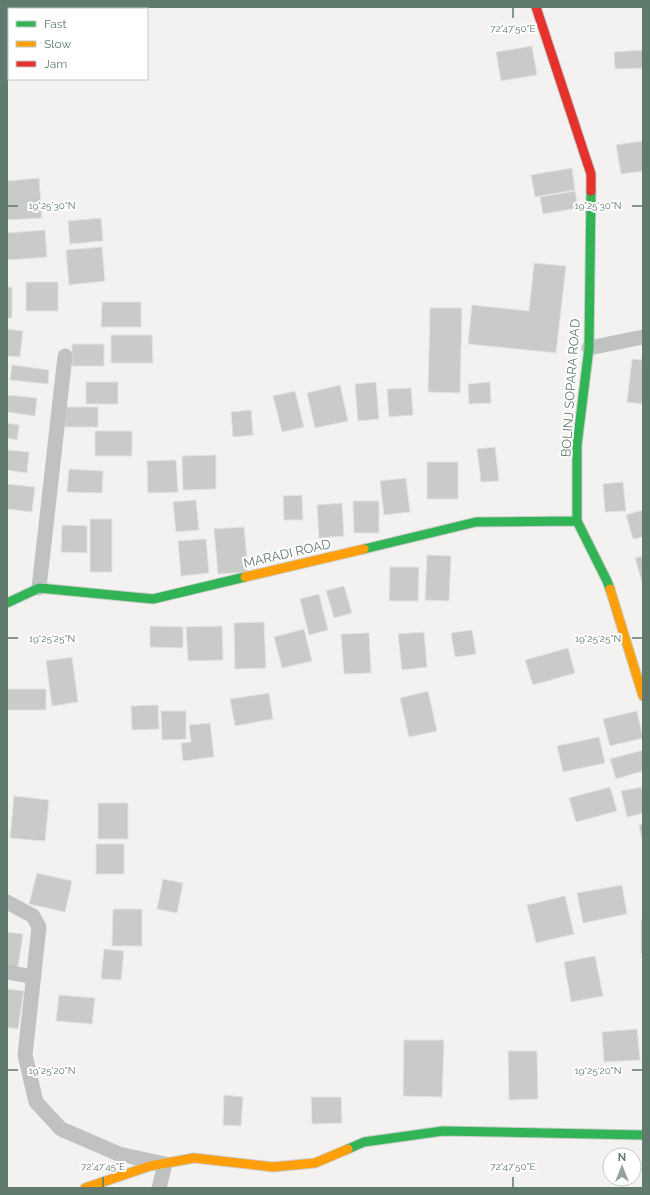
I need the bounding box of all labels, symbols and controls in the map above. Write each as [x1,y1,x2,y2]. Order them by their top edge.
legend [8,8,148,80]
text: Fast [44,17,67,31]
text: 72°47'50"E [490,23,536,34]
text: Slow [44,37,71,51]
text: Jam [44,57,67,71]
text: 19°25'30"N [28,200,76,211]
text: 19°25'30"N [574,200,622,211]
street label: BOLINJ SOPARA ROAD [558,318,583,458]
street label: MARADI ROAD [242,536,332,571]
text: 19°25'25"N [29,633,75,644]
text: 19°25'25"N [575,633,621,644]
text: 19°25'20"N [29,1065,75,1076]
text: 19°25'20"N [575,1065,621,1076]
north arrow [602,1147,642,1187]
text: N [618,1151,626,1164]
text: 72°47'45"E [81,1161,125,1172]
text: 72°47'50"E [490,1161,536,1172]

